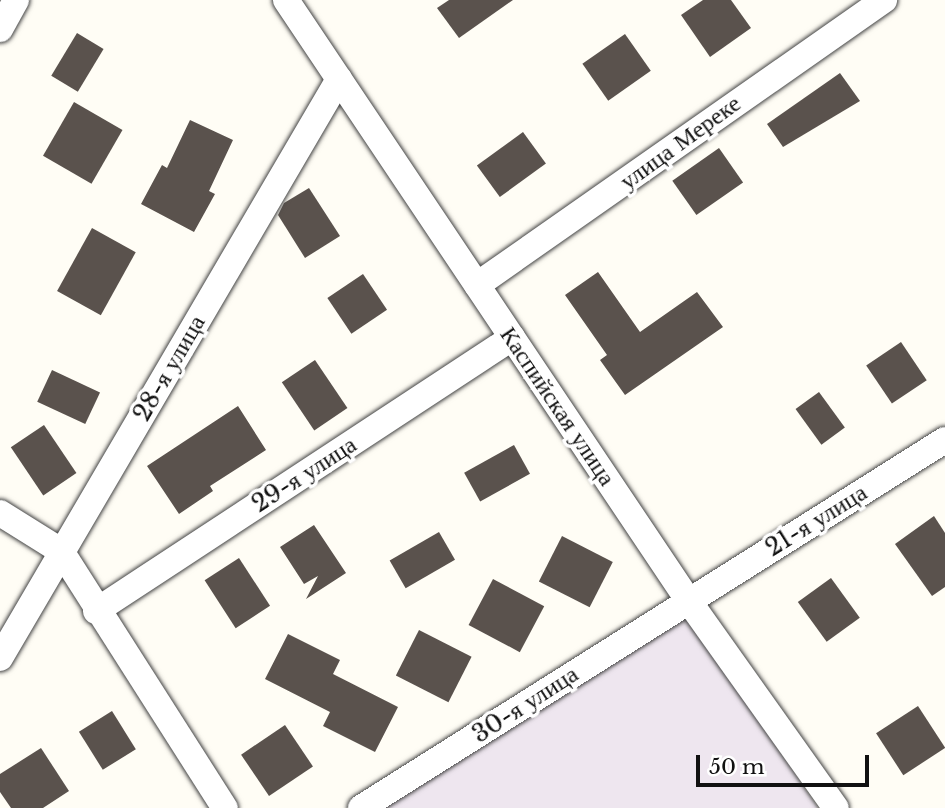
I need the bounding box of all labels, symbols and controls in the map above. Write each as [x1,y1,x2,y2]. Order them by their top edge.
street label: улица Мереке [614,89,746,195]
street label: 28-я улица [127,310,211,426]
street label: Каспийская улица [494,321,622,491]
street label: 29-я улица [246,430,362,518]
street label: 21-я улица [760,478,872,562]
street label: 30-я улица [467,659,583,749]
scale bar [700,742,873,786]
text: 50 m [709,754,764,780]

